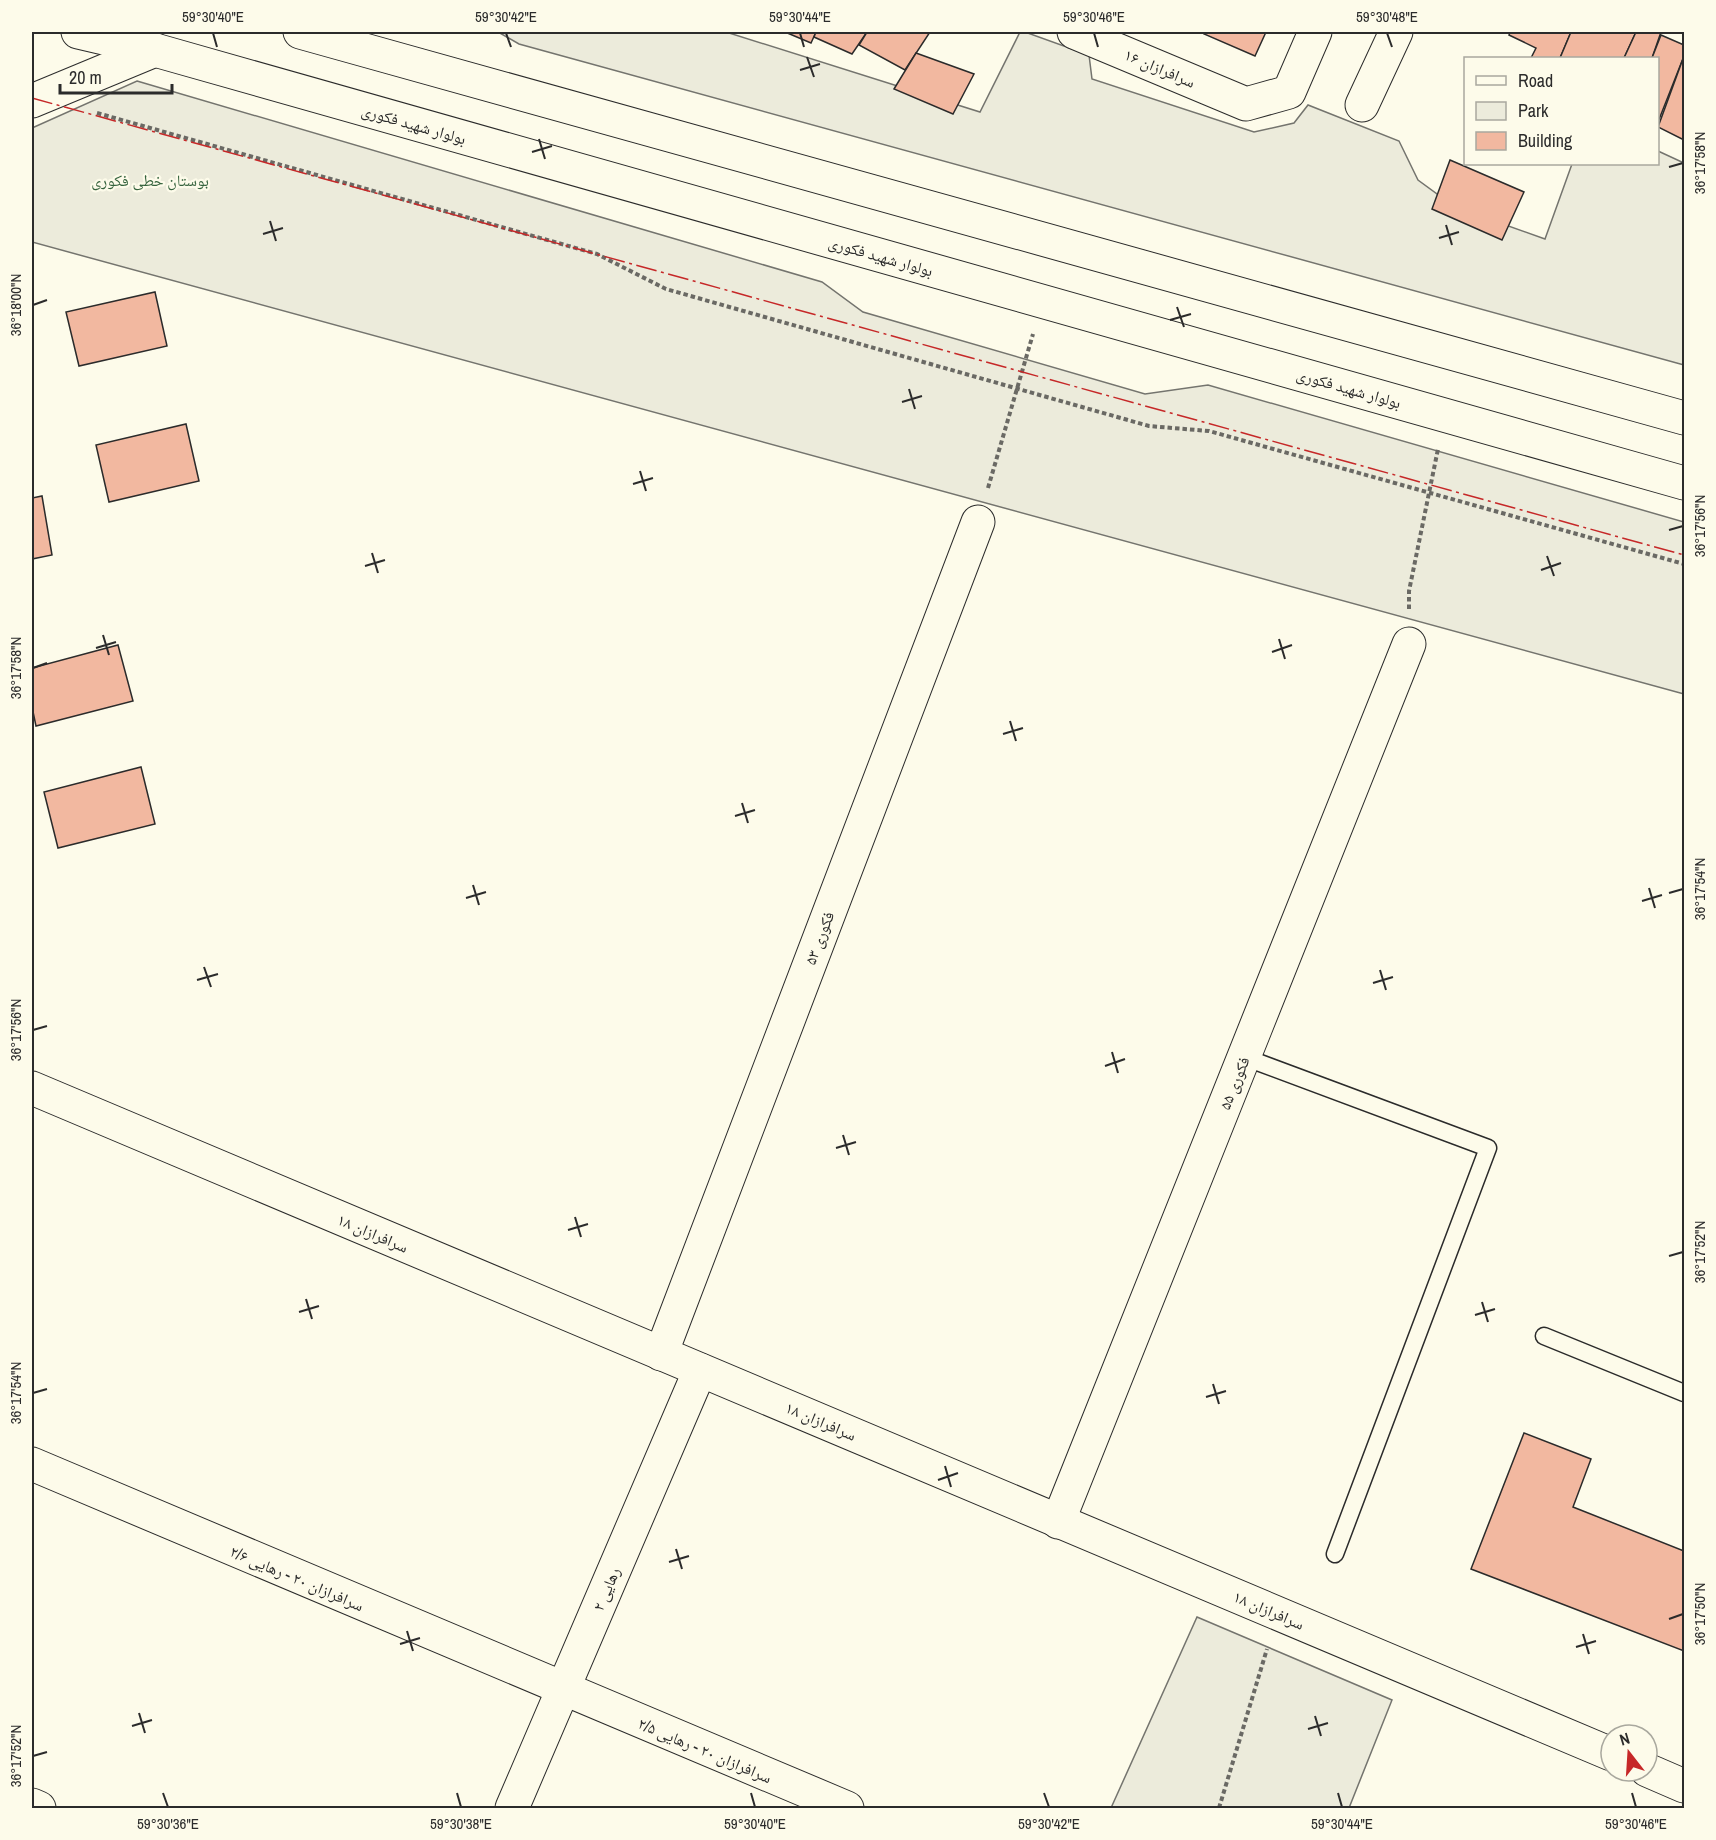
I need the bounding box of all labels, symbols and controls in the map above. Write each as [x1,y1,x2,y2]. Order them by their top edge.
text: 59°30'40"E [182,6,244,27]
text: 59°30'42"E [475,6,537,27]
text: 59°30'44"E [769,6,831,27]
text: 59°30'46"E [1063,6,1125,27]
text: 59°30'48"E [1356,6,1418,27]
street label: سرافرازان ۱۶ [1121,43,1199,93]
scale bar [60,57,172,95]
legend [1464,57,1659,165]
text: 20 m [69,65,102,90]
text: Road [1518,68,1553,93]
text: Park [1518,98,1549,123]
street label: بولوار شهید فکوری [359,99,469,149]
text: Building [1518,128,1573,153]
text: 36°17'58"N [1689,132,1710,194]
park label: بوستان خطی فکوری [91,169,209,191]
street label: بولوار شهید فکوری [826,231,936,281]
text: 36°18'00"N [5,274,26,336]
street label: بولوار شهید فکوری [1294,363,1404,413]
text: 36°17'56"N [1689,495,1710,557]
text: 36°17'58"N [5,637,26,699]
text: 36°17'54"N [1689,858,1710,920]
street label: فکوری ۵۳ [799,908,839,968]
text: 36°17'56"N [5,999,26,1061]
street label: فکوری ۵۵ [1213,1053,1255,1113]
street label: سرافرازان ۱۸ [334,1208,412,1258]
text: 36°17'52"N [1689,1221,1710,1283]
text: 36°17'54"N [5,1362,26,1424]
street label: سرافرازان ۱۸ [782,1396,860,1446]
street label: سرافرازان ۲۰ - رهایی ۲/۶ [227,1540,367,1616]
street label: رهایی ۲ [587,1564,625,1614]
text: 36°17'50"N [1689,1583,1710,1645]
street label: سرافرازان ۱۸ [1230,1585,1308,1635]
street label: سرافرازان ۲۰ - رهایی ۲/۵ [635,1712,775,1788]
north arrow [1599,1723,1659,1783]
text: 36°17'52"N [5,1725,26,1787]
text: N [1617,1727,1632,1751]
text: 59°30'36"E [137,1813,199,1834]
text: 59°30'38"E [430,1813,492,1834]
text: 59°30'40"E [724,1813,786,1834]
text: 59°30'42"E [1018,1813,1080,1834]
text: 59°30'44"E [1311,1813,1373,1834]
text: 59°30'46"E [1605,1813,1667,1834]

